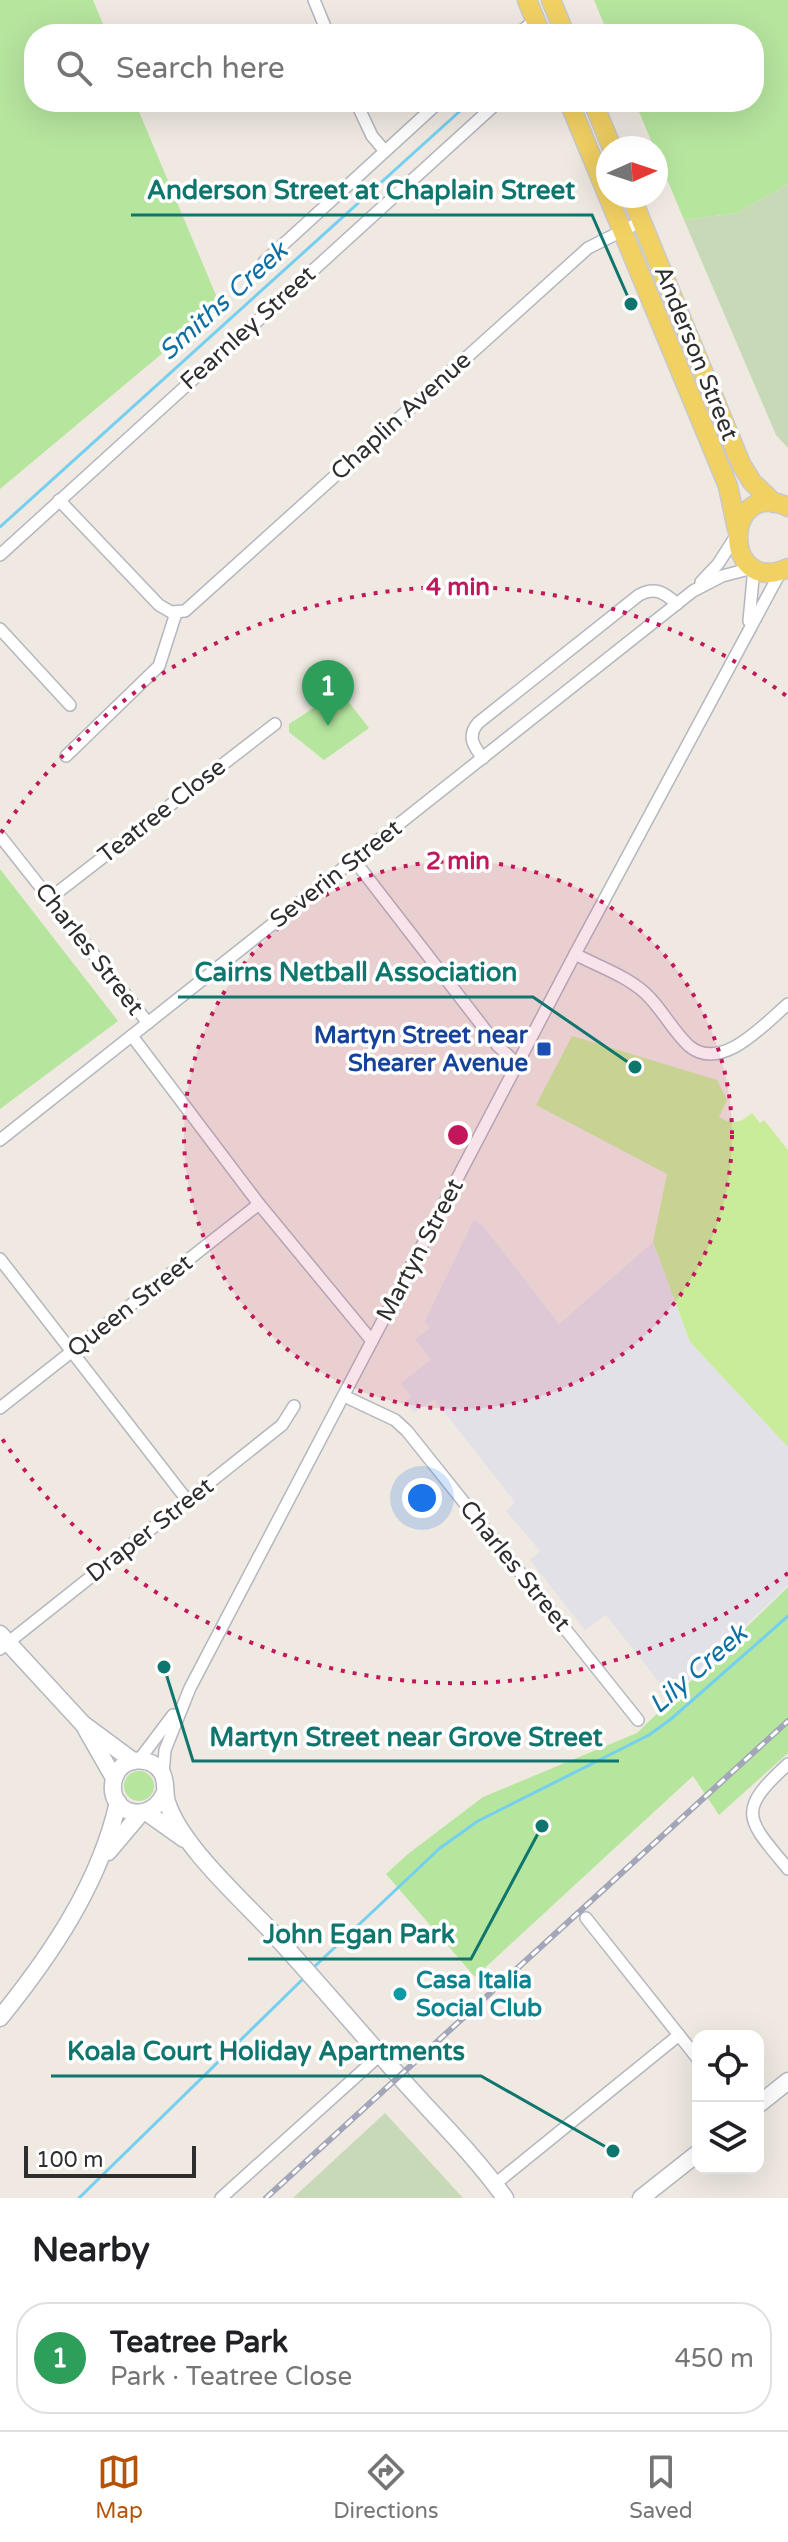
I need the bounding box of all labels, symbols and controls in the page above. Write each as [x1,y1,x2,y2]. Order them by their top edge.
search box [24,24,764,112]
icon: search [52,46,96,90]
text: Search here [116,50,285,87]
north arrow [596,136,668,208]
callout: Anderson Street at Chaplain Street [131,165,592,215]
text: Anderson Street at Chaplain Street [147,175,575,206]
water label: Smiths Creek [152,234,295,367]
street label: Fearnley Street [175,260,321,396]
street label: Anderson Street [648,261,744,445]
street label: Chaplin Avenue [325,345,477,487]
text: 4 min [426,573,490,602]
pin: 1 [302,660,354,726]
street label: Teatree Close [93,752,231,870]
street label: Severin Street [264,814,408,934]
text: 2 min [426,847,490,876]
street label: Charles Street [28,877,150,1021]
callout: Cairns Netball Association [178,947,533,997]
text: Cairns Netball Association [195,957,517,988]
place label: Martyn Street near Shearer Avenue [314,1021,529,1078]
marker: Martyn Street near Shearer Avenue [535,1040,553,1058]
centre of rings [444,1121,472,1149]
street label: Martyn Street [370,1174,470,1326]
street label: Queen Street [62,1248,198,1364]
street label: Draper Street [81,1471,219,1589]
your location [402,1478,442,1518]
street label: Charles Street [453,1495,577,1637]
water label: Lily Creek [643,1617,755,1720]
callout: Martyn Street near Grove Street [193,1711,619,1761]
text: Martyn Street near Grove Street [209,1722,603,1753]
callout: John Egan Park [248,1909,471,1959]
text: John Egan Park [262,1919,455,1950]
place label: Casa Italia Social Club [416,1966,542,2023]
marker: Casa Italia Social Club [391,1985,409,2003]
callout: Koala Court Holiday Apartments [51,2026,481,2076]
map controls [692,2030,764,2174]
button: locate [692,2030,764,2102]
text: Koala Court Holiday Apartments [67,2036,465,2067]
button: layers [692,2102,764,2174]
scale bar [24,2142,196,2178]
text: 100 m [36,2147,103,2173]
text: Nearby [32,2230,150,2271]
text: Teatree Park [110,2324,288,2361]
text: 1 [52,2343,68,2374]
text: 450 m [674,2343,754,2374]
text: Park · Teatree Close [110,2361,352,2392]
tab: Map [95,2450,143,2524]
tab: Directions [333,2450,439,2524]
tab: Saved [629,2450,693,2524]

